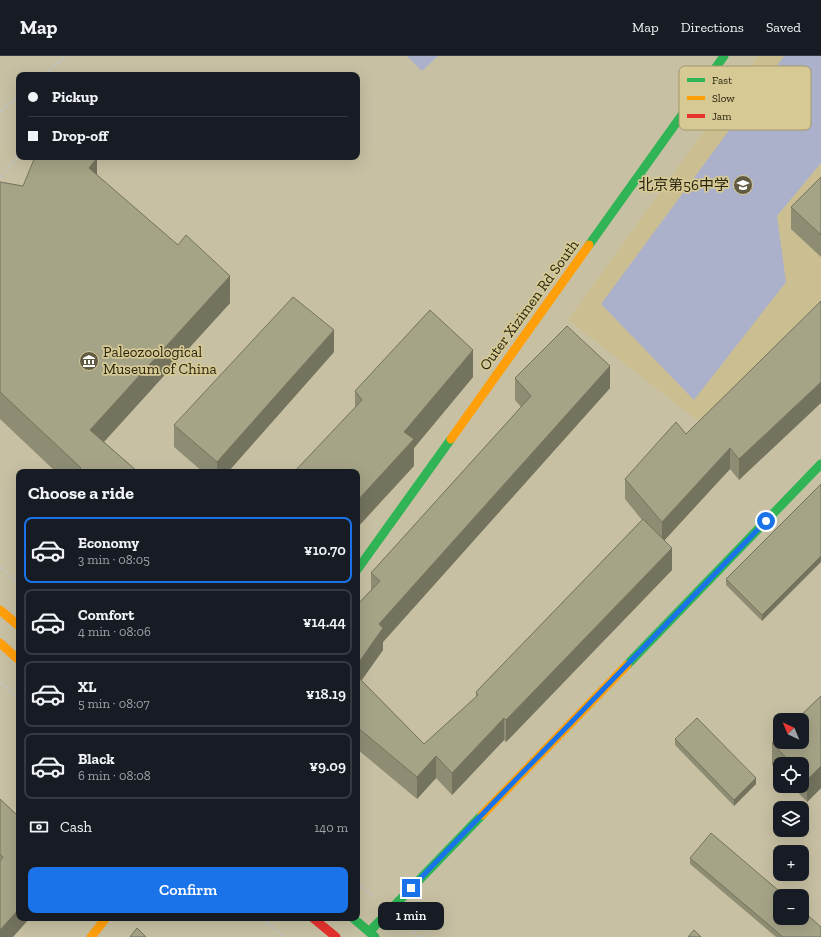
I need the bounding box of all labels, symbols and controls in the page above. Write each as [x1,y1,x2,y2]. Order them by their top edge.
text: Map [20,16,57,39]
text: Map [632,19,659,36]
text: Directions [681,19,744,36]
text: Saved [766,19,801,36]
legend [679,66,811,130]
text: Fast [712,74,733,87]
text: Pickup [52,88,98,106]
text: Slow [712,92,735,105]
text: Jam [712,110,732,123]
text: Drop-off [52,127,108,145]
school or university icon: 北京第56中学 [732,174,754,196]
place label: 北京第56中学 [638,176,729,194]
street label: Outer Xizimen Rd South [476,236,583,374]
place label: Paleozoological Museum of China [103,343,217,378]
museum icon: Paleozoological Museum of China [78,350,100,372]
text: Choose a ride [28,482,134,504]
route start [757,512,775,530]
icon: car [30,532,66,568]
text: Economy [78,534,139,552]
text: ¥10.70 [304,541,346,559]
text: 3 min · 08:05 [78,552,150,567]
icon: car [30,604,66,640]
text: Comfort [78,606,134,624]
text: ¥14.44 [303,613,346,631]
text: 4 min · 08:06 [78,624,151,639]
icon: car [30,676,66,712]
text: XL [78,678,96,696]
text: ¥18.19 [306,685,346,703]
text: 5 min · 08:07 [78,696,150,711]
north arrow [773,713,809,749]
map controls [773,713,809,925]
icon: car [30,748,66,784]
text: Black [78,750,115,768]
text: ¥9.09 [309,757,346,775]
button: locate [773,757,809,793]
text: 6 min · 08:08 [78,768,151,783]
button: layers [773,801,809,837]
icon: cash [28,816,50,838]
text: Cash [60,818,92,836]
text: 140 m [314,820,348,835]
button: + [773,845,809,881]
button: Confirm [28,867,348,913]
route end [402,879,420,897]
button: − [773,889,809,925]
callout: 1 min [378,902,444,930]
text: 1 min [396,908,426,923]

